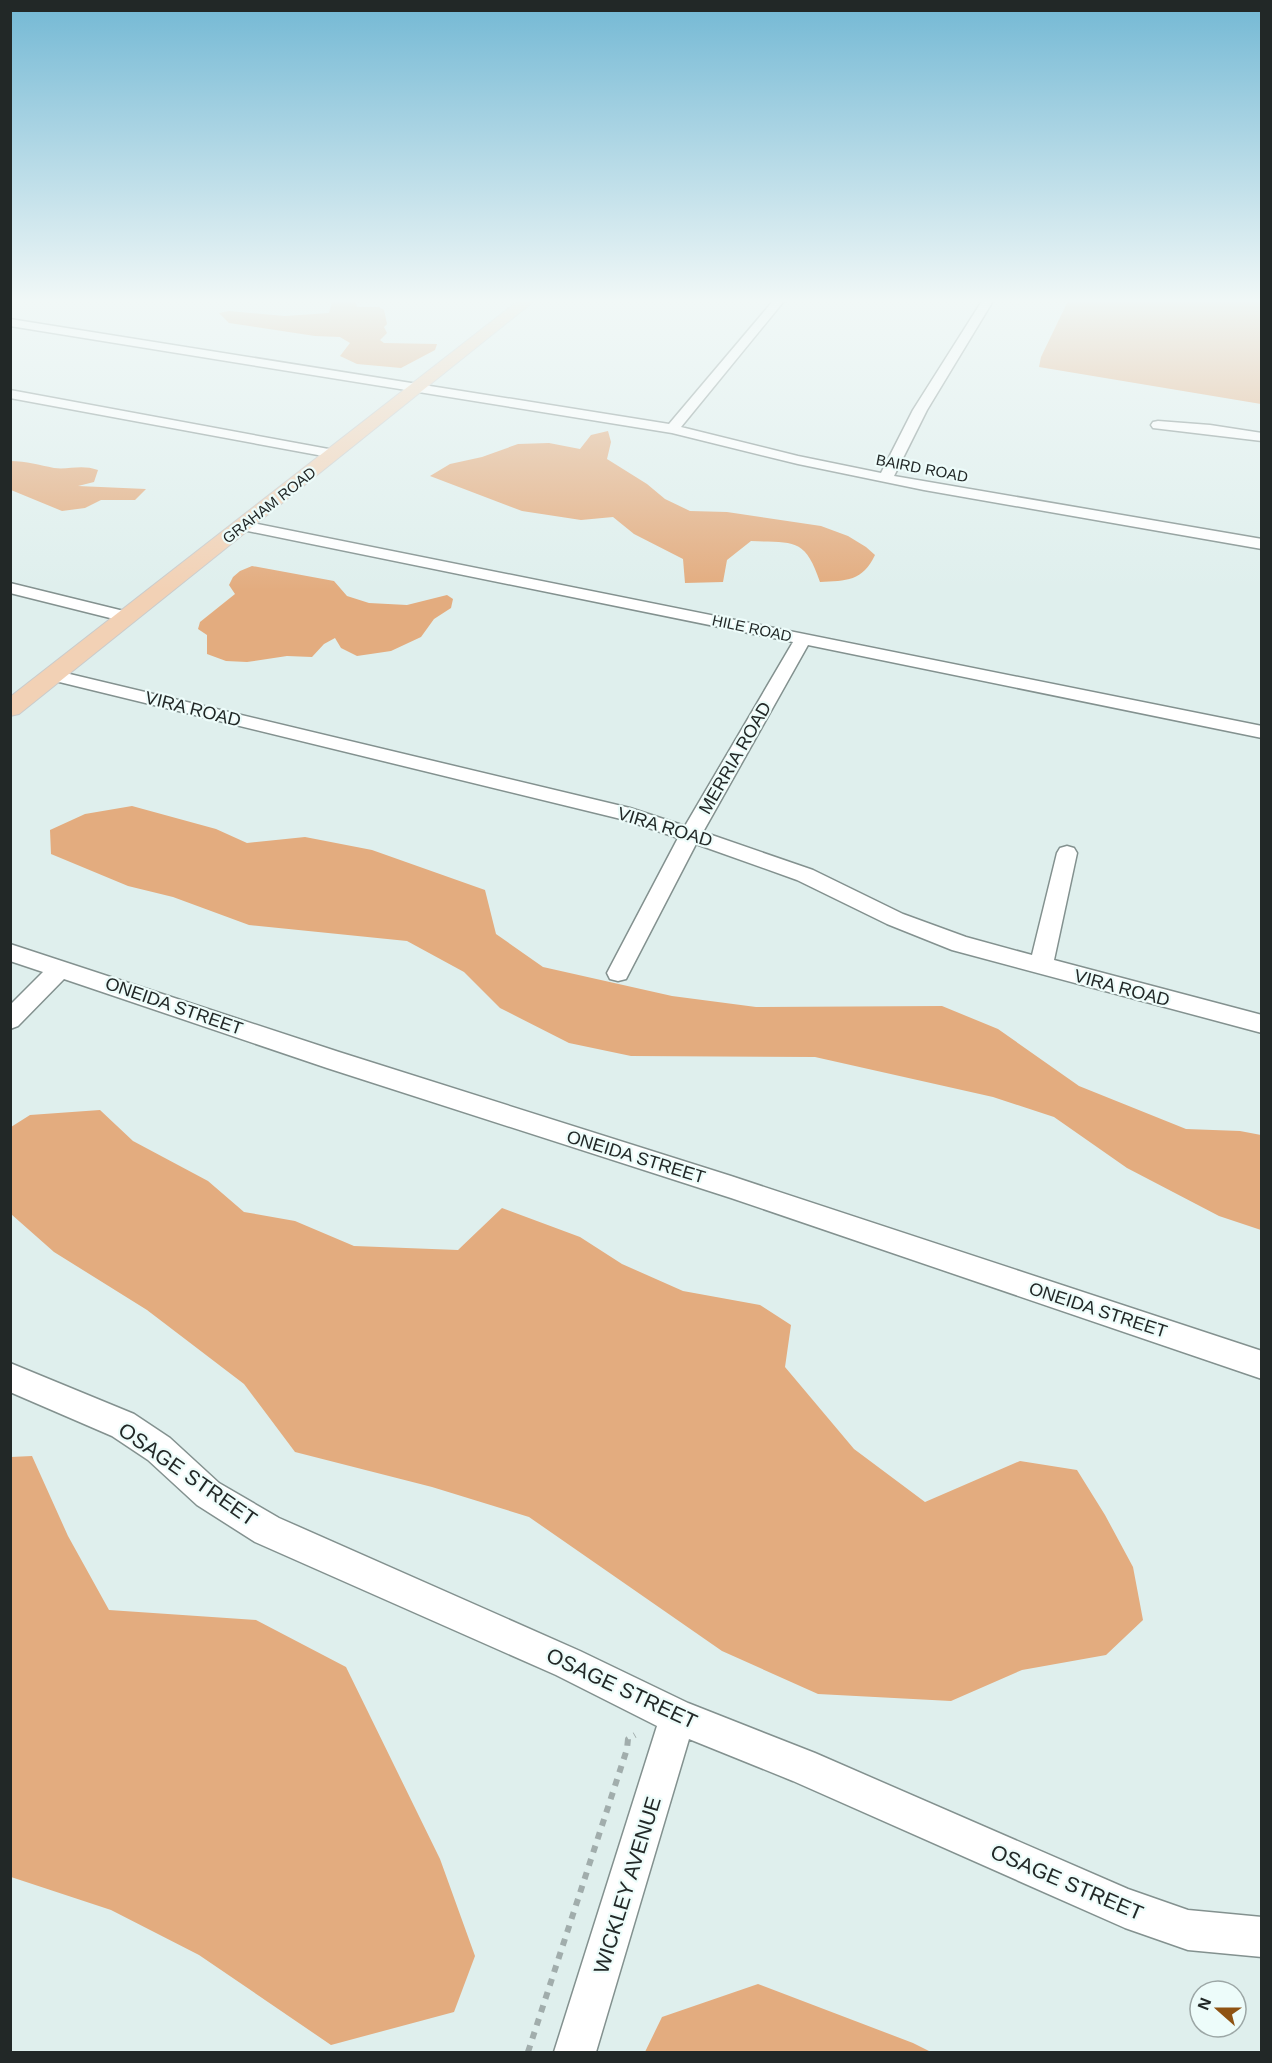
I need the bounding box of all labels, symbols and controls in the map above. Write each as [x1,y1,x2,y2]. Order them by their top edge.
street label: BAIRD ROAD [875,451,970,485]
street label: GRAHAM ROAD [219,463,319,547]
street label: HILE ROAD [711,611,793,645]
street label: VIRA ROAD [143,687,243,731]
street label: MERRIA ROAD [695,698,775,818]
street label: VIRA ROAD [615,803,715,851]
street label: VIRA ROAD [1072,966,1172,1010]
street label: ONEIDA STREET [103,973,245,1039]
street label: ONEIDA STREET [564,1126,708,1188]
street label: ONEIDA STREET [1026,1278,1170,1342]
street label: OSAGE STREET [114,1418,262,1530]
street label: OSAGE STREET [543,1643,701,1733]
street label: WICKLEY AVENUE [589,1794,665,1976]
street label: OSAGE STREET [987,1839,1147,1925]
north arrow [1188,1979,1248,2039]
text: N [1194,1995,1214,2012]

